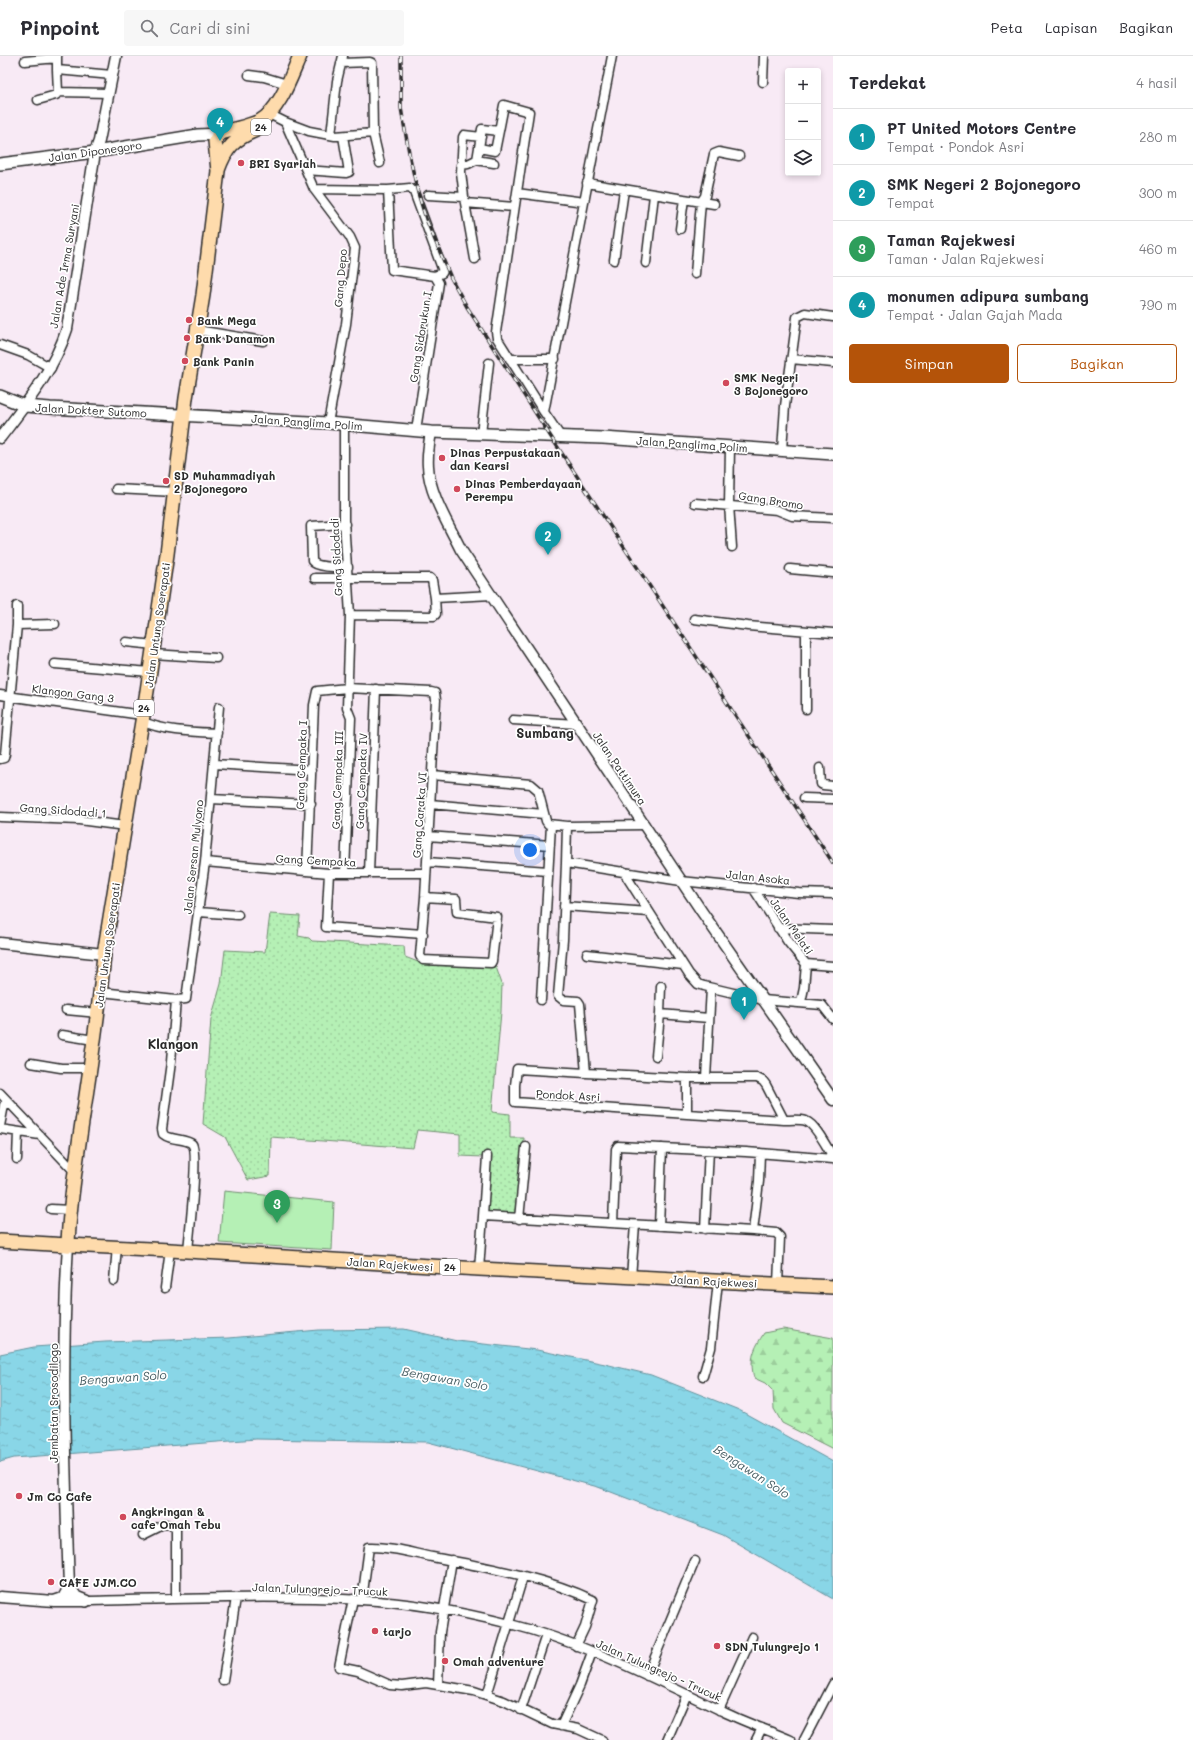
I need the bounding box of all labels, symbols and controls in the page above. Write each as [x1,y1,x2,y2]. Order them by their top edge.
search box [124,10,404,46]
text: Pinpoint [20,15,100,40]
icon: search [138,17,160,39]
text: Cari di sini [170,18,250,38]
text: Peta [991,18,1023,37]
text: Lapisan [1045,18,1097,37]
text: Bagikan [1119,18,1173,37]
map controls [785,68,821,176]
button: + [785,68,821,104]
text: Terdekat [849,71,926,93]
text: 4 hasil [1136,74,1177,91]
button: − [785,104,821,140]
pin: 4 [207,108,233,141]
text: PT United Motors Centre [887,118,1076,138]
road number: 24 [251,119,271,135]
text: 1 [859,128,865,145]
text: 280 m [1139,128,1177,145]
street label: Jalan Diponegoro [47,137,143,165]
text: Tempat · Pondok Asri [887,138,1024,155]
button: layers [785,140,821,176]
place label: BRI Syariah [249,156,316,171]
marker: BRI Syariah [236,158,246,168]
text: SMK Negeri 2 Bojonegoro [887,174,1081,194]
text: 2 [858,184,866,201]
text: 300 m [1139,184,1177,201]
text: Tempat [887,194,935,211]
street label: Jalan Ade Irma Suryani [46,203,82,329]
text: Taman Rajekwesi [887,230,1016,250]
text: 3 [858,240,866,257]
text: 460 m [1139,240,1177,257]
street label: Gang Depo [330,248,350,308]
text: Taman · Jalan Rajekwesi [887,250,1044,267]
text: monumen adipura sumbang [887,286,1089,306]
street label: Gang Sidorukun I [405,290,435,384]
text: 4 [858,296,866,313]
text: 790 m [1140,296,1177,313]
text: Tempat · Jalan Gajah Mada [887,306,1063,323]
place label: Bank Mega [197,313,256,328]
marker: Bank Mega [184,315,194,325]
place label: Bank Danamon [195,331,275,346]
marker: Bank Danamon [182,333,192,343]
button: Simpan [849,344,1009,383]
button: Bagikan [1017,344,1177,383]
place label: Bank Panin [193,354,254,369]
marker: Bank Panin [180,356,190,366]
place label: SMK Negeri 3 Bojonegoro [734,370,808,398]
marker: SMK Negeri 3 Bojonegoro [721,378,731,388]
street label: Jalan Dokter Sutomo [35,400,148,420]
street label: Jalan Panglima Polim [251,411,363,433]
street label: Jalan Panglima Polim [636,433,748,455]
place label: Dinas Perpustakaan dan Kearsi [450,445,560,473]
marker: Dinas Perpustakaan dan Kearsi [437,453,447,463]
place label: SD Muhammadiyah 2 Bojonegoro [174,468,275,496]
marker: SD Muhammadiyah 2 Bojonegoro [161,476,171,486]
place label: Dinas Pemberdayaan Perempu [465,476,581,504]
marker: Dinas Pemberdayaan Perempu [452,484,462,494]
street label: Gang Bromo [738,487,805,513]
street label: Gang Sidodadi [326,518,346,596]
pin: 2 [535,522,561,555]
street label: Jalan Untung Soerapati [141,561,173,689]
street label: Klangon Gang 3 [31,681,115,706]
road number: 24 [134,700,154,716]
street label: Gang Cempaka I [292,720,310,810]
district label: Sumbang [516,724,574,741]
street label: Jalan Pattimura [590,728,650,808]
street label: Gang Cempaka III [328,730,346,830]
street label: Gang Cempaka IV [352,733,370,829]
street label: Gang Caraka VI [409,771,430,859]
street label: Gang Sidodadi 1 [19,799,107,821]
street label: Jalan Sersan Mulyono [180,799,207,915]
your location [520,840,540,860]
street label: Gang Cempaka [275,850,357,870]
street label: Jalan Asoka [725,866,791,888]
street label: Jalan Untung Soerapati [91,881,123,1009]
street label: Jalan Melati [767,895,817,957]
pin: 1 [731,987,757,1020]
district label: Klangon [148,1035,198,1052]
street label: Pondok Asri [536,1086,600,1104]
pin: 3 [264,1190,290,1223]
street label: Jalan Rajekwesi [346,1254,434,1274]
road number: 24 [440,1259,460,1275]
street label: Jalan Rajekwesi [670,1271,758,1291]
street label: Jembatan Srosodilogo [46,1343,61,1463]
water label: Bengawan Solo [401,1363,489,1393]
water label: Bengawan Solo [79,1366,167,1388]
water label: Bengawan Solo [711,1441,793,1501]
place label: Jm Co Cafe [27,1489,92,1504]
marker: Jm Co Cafe [14,1491,24,1501]
place label: Angkringan & cafe Omah Tebu [131,1504,221,1532]
marker: Angkringan & cafe Omah Tebu [118,1512,128,1522]
place label: CAFE JJM.CO [59,1575,137,1590]
marker: CAFE JJM.CO [46,1577,56,1587]
street label: Jalan Tulungrejo - Trucuk [252,1579,388,1599]
place label: tarjo [383,1624,411,1639]
marker: tarjo [370,1626,380,1636]
street label: Jalan Tulungrejo - Trucuk [594,1636,724,1705]
place label: SDN Tulungrejo 1 [725,1639,819,1654]
marker: SDN Tulungrejo 1 [712,1641,722,1651]
place label: Omah adventure [453,1654,544,1669]
marker: Omah adventure [440,1656,450,1666]

